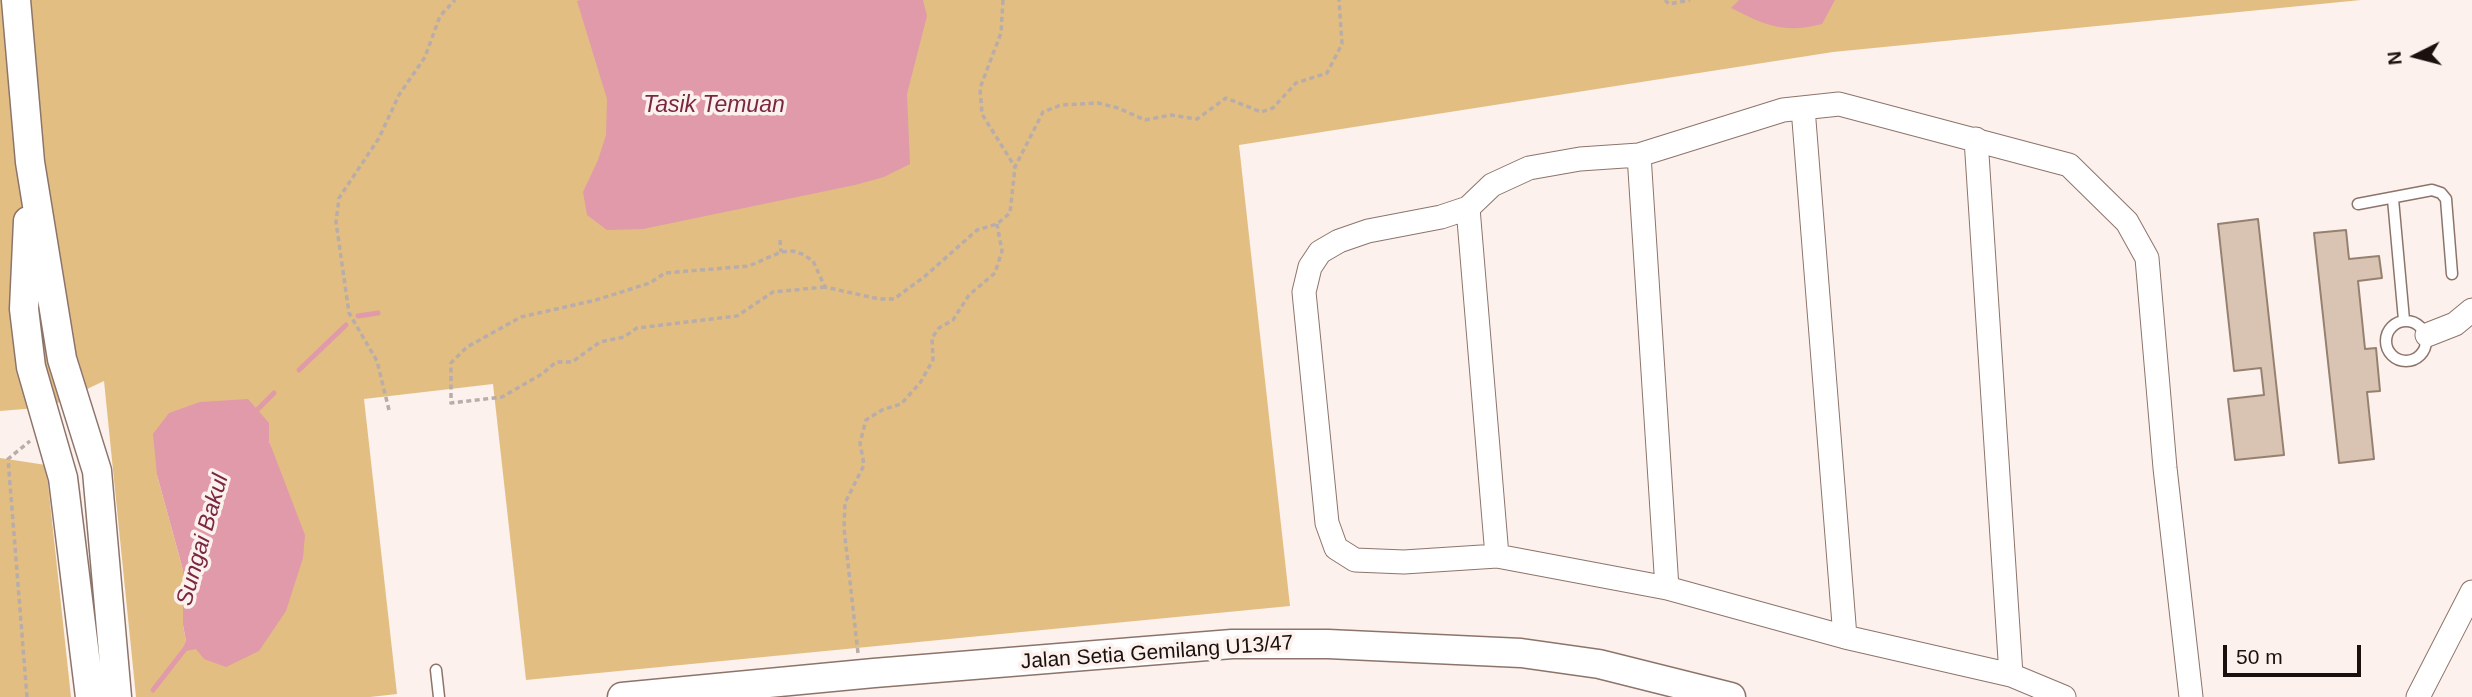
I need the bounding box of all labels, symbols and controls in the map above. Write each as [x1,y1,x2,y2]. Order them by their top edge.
north arrow [2381,21,2451,91]
text: N [2383,50,2406,66]
water label: Tasik Temuan [643,92,785,120]
water label: Sungai Bakul [171,471,235,609]
scale bar [2227,630,2365,674]
street label: Jalan Setia Gemilang U13/47 [1020,631,1294,675]
text: 50 m [2236,645,2283,668]

